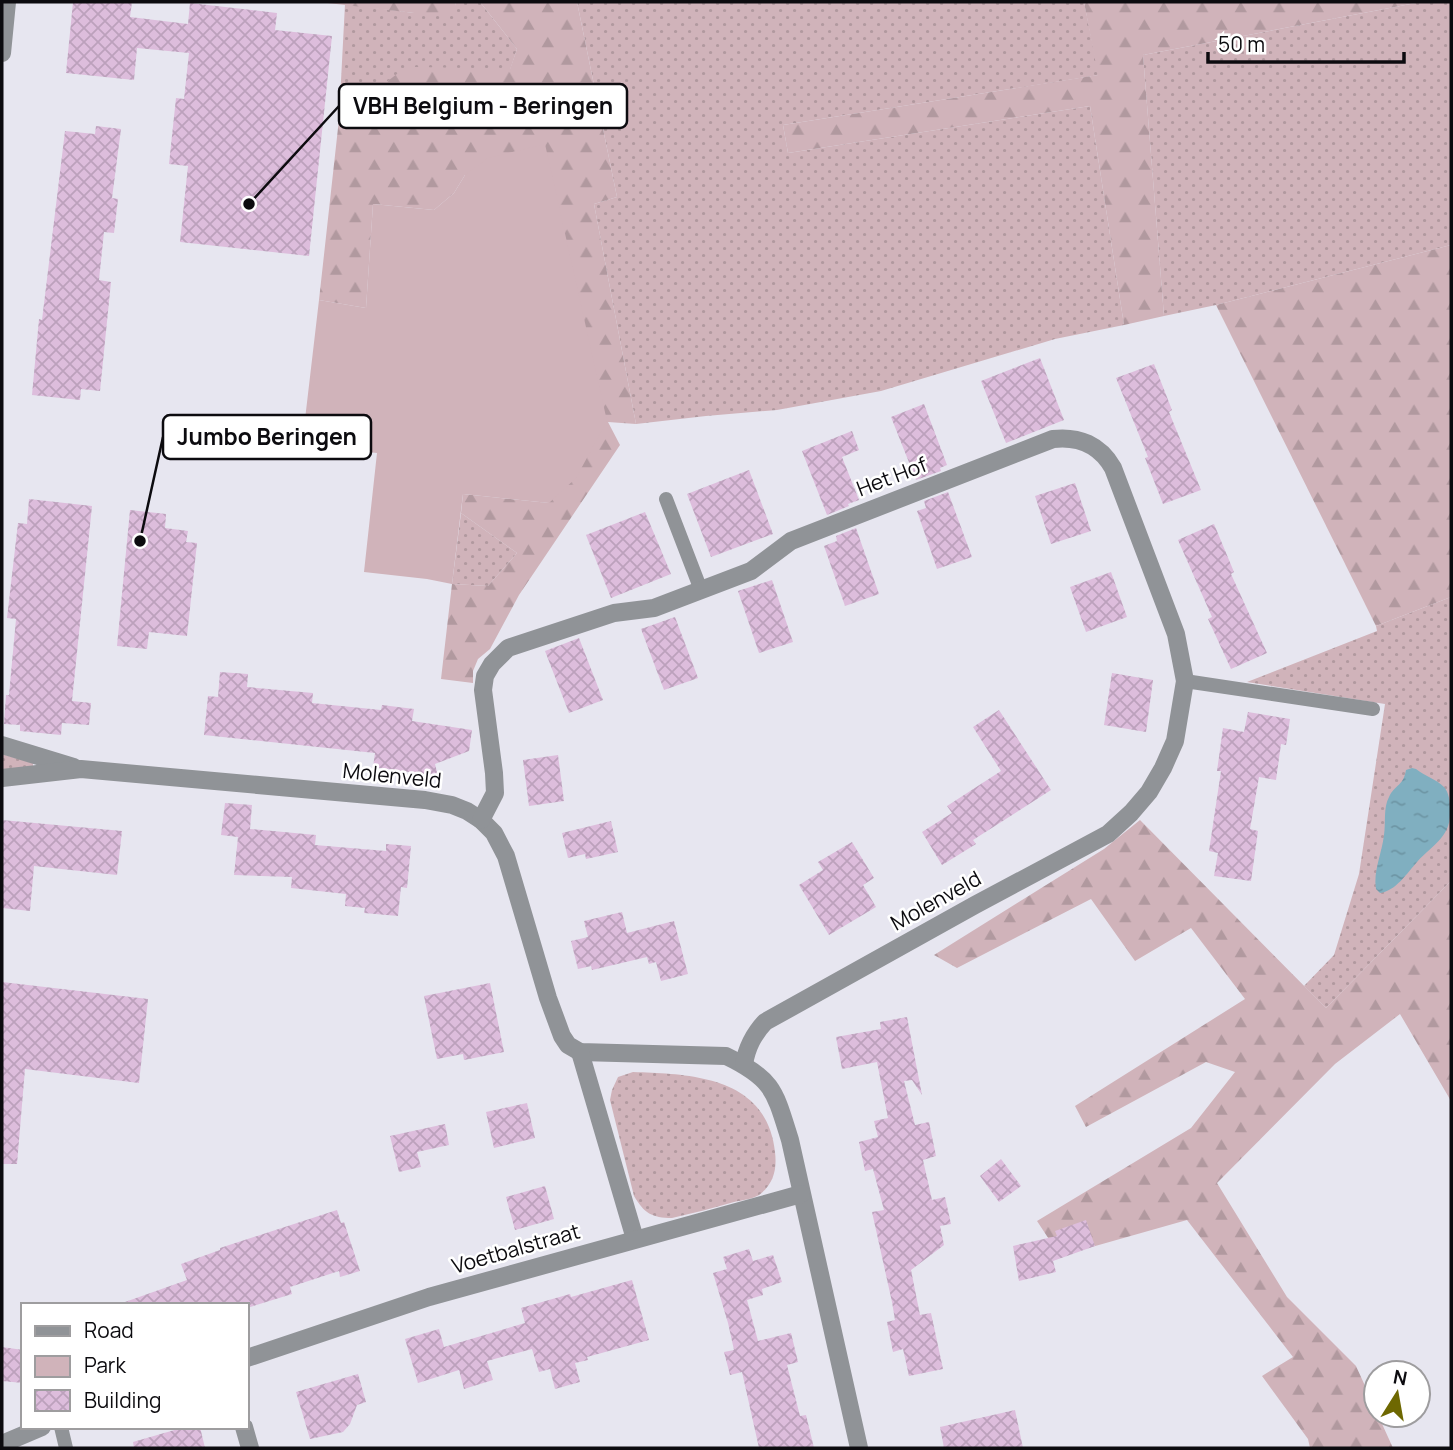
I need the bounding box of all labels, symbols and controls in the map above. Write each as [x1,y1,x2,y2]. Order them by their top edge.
scale bar [1208,21,1404,65]
text: 50 m [1218,30,1265,58]
callout: VBH Belgium - Beringen [339,84,627,128]
text: VBH Belgium - Beringen [353,89,613,121]
callout: Jumbo Beringen [163,415,371,459]
text: Jumbo Beringen [177,420,357,452]
street label: Het Hof [852,450,931,502]
street label: Molenveld [341,756,443,794]
street label: Molenveld [885,864,986,936]
street label: Voetbalstraat [448,1216,583,1280]
legend [21,1303,248,1429]
text: Road [84,1316,134,1344]
text: Park [84,1351,126,1379]
north arrow [1362,1359,1432,1429]
text: N [1391,1363,1409,1391]
text: Building [84,1386,161,1414]

